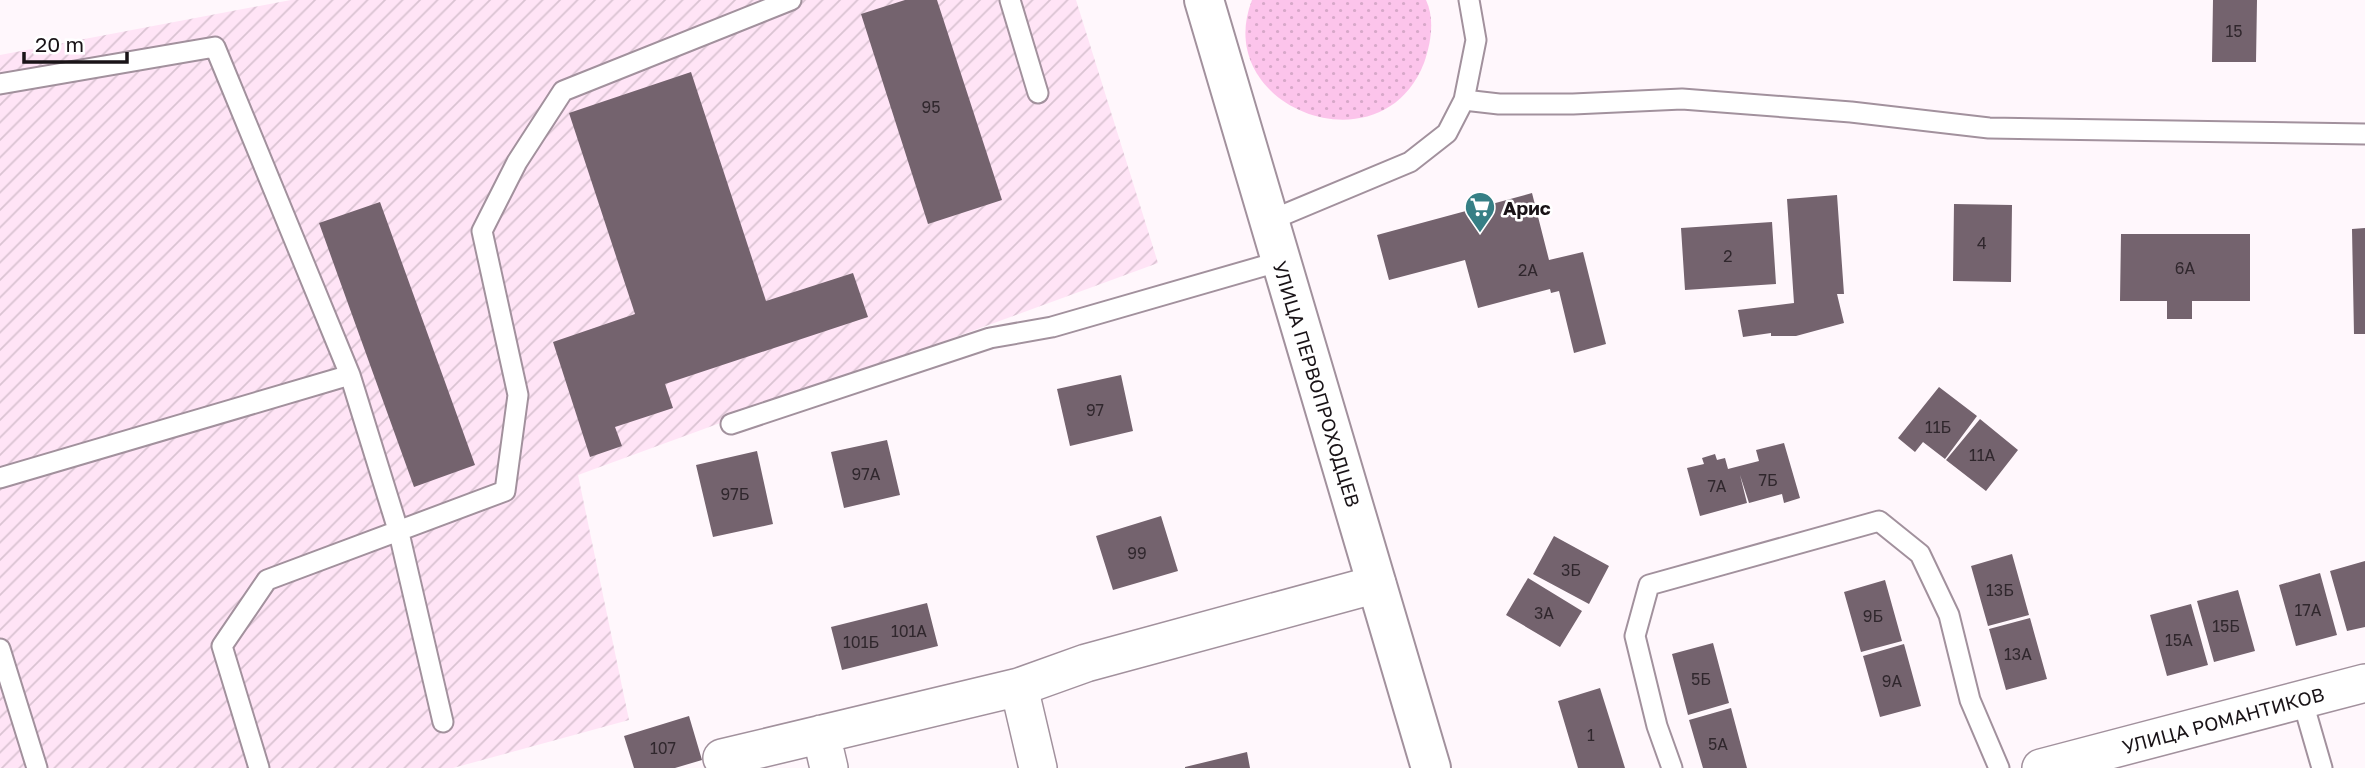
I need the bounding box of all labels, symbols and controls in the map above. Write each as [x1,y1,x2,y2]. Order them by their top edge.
scale bar [24,21,128,65]
house number: 15 [2225,21,2243,41]
text: 20 m [35,31,84,57]
house number: 95 [922,97,940,117]
supermarket icon: Арис [1463,190,1497,234]
place label: Арис [1503,196,1551,219]
house number: 4 [1977,233,1987,253]
house number: 2 [1723,246,1733,266]
street label: УЛИЦА ПЕРВОПРОХОДЦЕВ [1269,258,1365,510]
house number: 6А [2175,258,2195,278]
house number: 2А [1518,260,1538,280]
house number: 97 [1086,400,1104,420]
house number: 11Б [1925,417,1951,437]
house number: 11А [1969,445,1995,465]
house number: 97А [852,464,881,484]
house number: 7Б [1758,470,1778,490]
house number: 7А [1707,476,1727,496]
house number: 97Б [721,484,749,504]
house number: 99 [1127,543,1147,563]
house number: 3Б [1561,560,1581,580]
house number: 13Б [1986,580,2014,600]
house number: 17А [2295,600,2322,620]
house number: 3А [1534,603,1554,623]
house number: 9Б [1863,606,1883,626]
house number: 15Б [2212,616,2240,636]
house number: 101А [891,621,927,641]
house number: 15А [2165,630,2193,650]
house number: 101Б [843,632,879,652]
house number: 13А [2004,644,2032,664]
house number: 5Б [1691,669,1711,689]
house number: 9А [1882,671,1902,691]
street label: УЛИЦА РОМАНТИКОВ [2119,682,2327,758]
house number: 1 [1587,725,1595,745]
house number: 5А [1708,734,1728,754]
house number: 107 [650,738,676,758]

